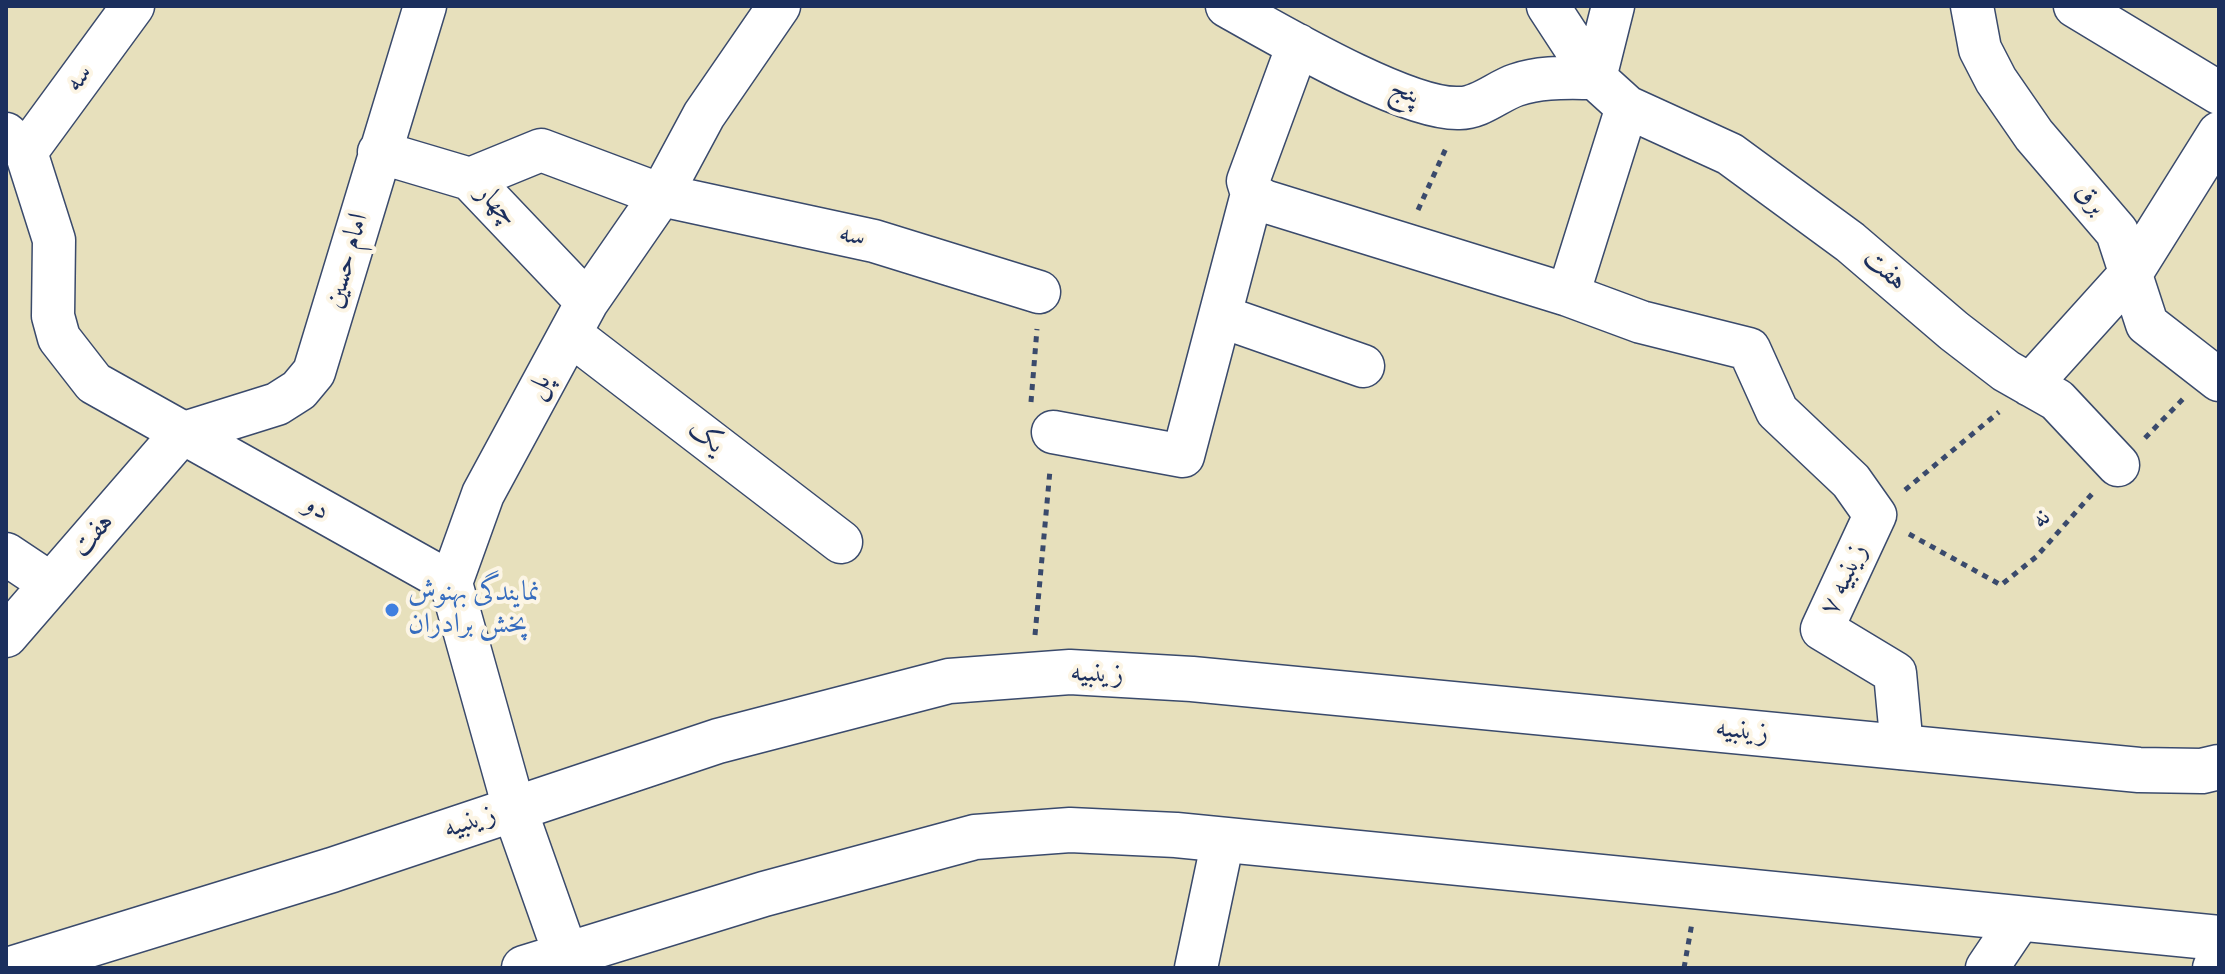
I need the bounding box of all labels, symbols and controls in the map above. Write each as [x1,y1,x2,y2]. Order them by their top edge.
street label: سه [59,58,101,100]
street label: پنج [1385,72,1425,114]
street label: چهار [468,177,524,235]
street label: برق [2066,177,2112,223]
street label: امام حسین [318,210,378,312]
street label: سه [835,218,869,256]
street label: هفت [1855,243,1913,299]
street label: پل [520,369,560,405]
street label: یک [680,413,730,463]
street label: دو [297,489,335,529]
street label: نه [2024,503,2060,537]
street label: هفت [66,507,122,565]
street label: زینبیه ۷ [1814,539,1876,621]
place label: نمایندگی بهنوش پخش برادران [408,577,540,643]
marker: نمایندگی بهنوش پخش برادران [383,601,401,619]
street label: زینبیه [1070,657,1124,693]
street label: زینبیه [1714,713,1770,751]
street label: زینبیه [439,798,501,848]

